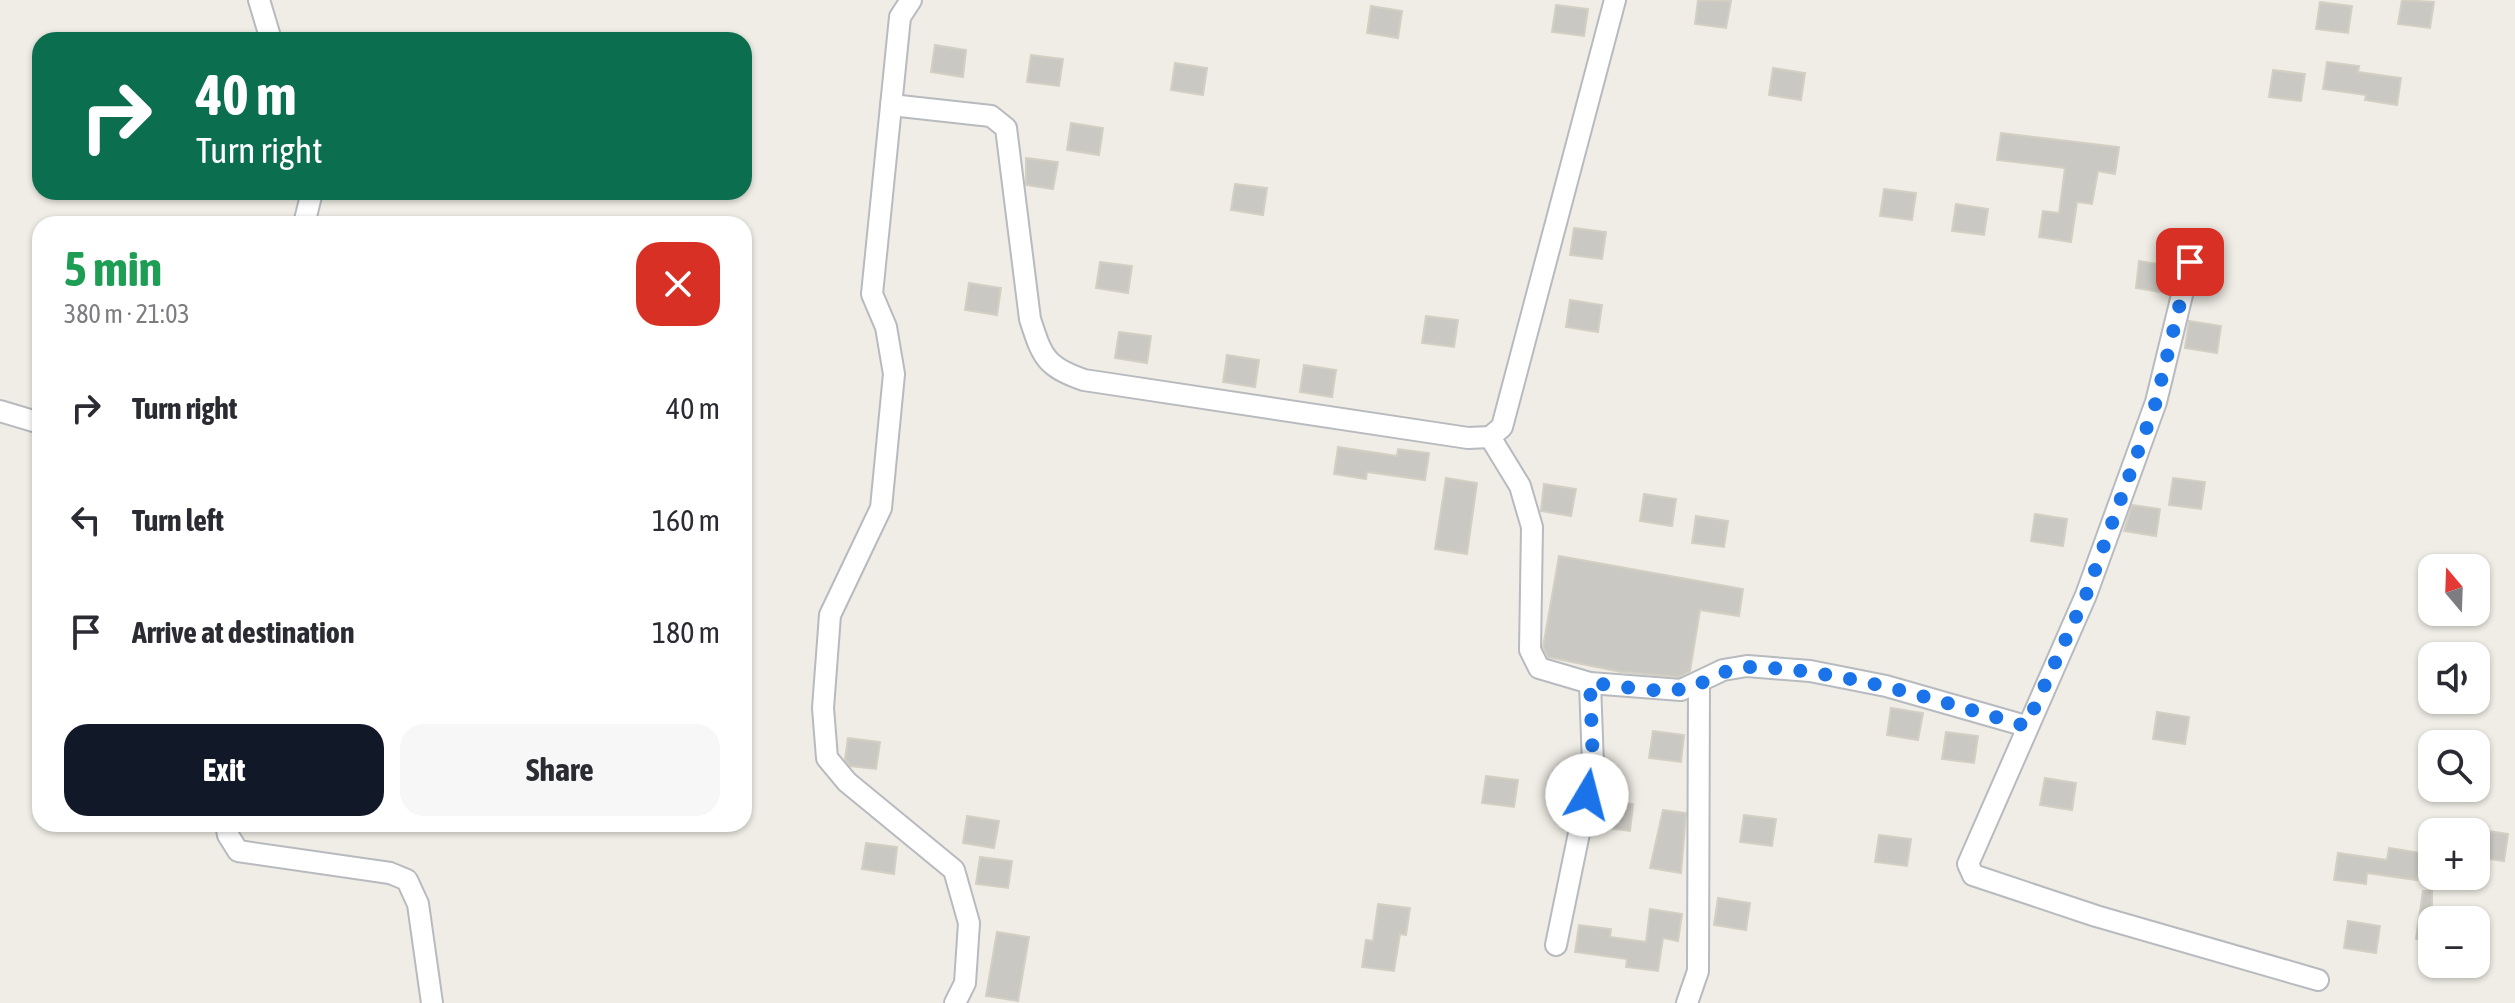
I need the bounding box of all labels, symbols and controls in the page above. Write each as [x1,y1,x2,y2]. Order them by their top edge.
text: 40 m [196,63,297,127]
icon: right [64,64,168,168]
text: Turn right [196,129,323,171]
pin [2156,228,2224,296]
icon: arrive [2168,240,2212,284]
text: 5 min [64,241,162,296]
button: close [636,242,720,326]
text: 380 m · 21:03 [64,299,190,329]
icon: right [64,386,108,430]
text: Turn right [132,391,238,425]
text: 40 m [666,391,720,425]
icon: left [64,498,108,542]
text: Turn left [132,503,224,537]
text: 160 m [652,503,720,537]
north arrow [2418,554,2490,626]
map controls [2418,554,2490,978]
icon: arrive [64,610,108,654]
text: Arrive at destination [132,615,354,649]
text: 180 m [652,615,720,649]
button: sound [2418,642,2490,714]
button: Exit [64,724,384,816]
button: Share [400,724,720,816]
button: search [2418,730,2490,802]
position arrow [1545,753,1629,837]
button: + [2418,818,2490,890]
button: − [2418,906,2490,978]

